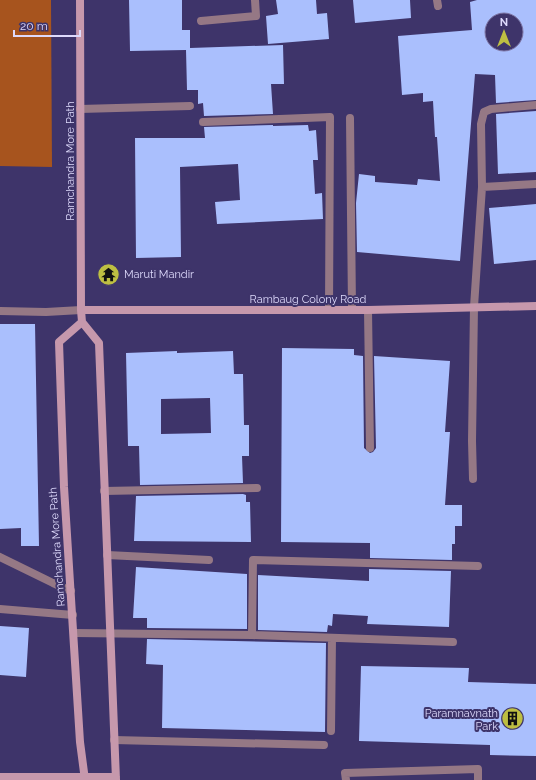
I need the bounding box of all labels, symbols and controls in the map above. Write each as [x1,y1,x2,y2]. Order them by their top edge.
scale bar [14,12,80,38]
north arrow [484,12,524,52]
text: N [500,16,508,29]
text: 20 m [20,19,48,33]
street label: Ramchandra More Path [64,101,77,221]
temple icon: Maruti Mandir [96,261,122,287]
place label: Maruti Mandir [124,268,194,281]
street label: Rambaug Colony Road [250,293,367,306]
street label: Ramchandra More Path [46,487,68,607]
building icon: Paramnavnath Park [500,706,526,732]
place label: Paramnavnath Park [425,707,498,733]

